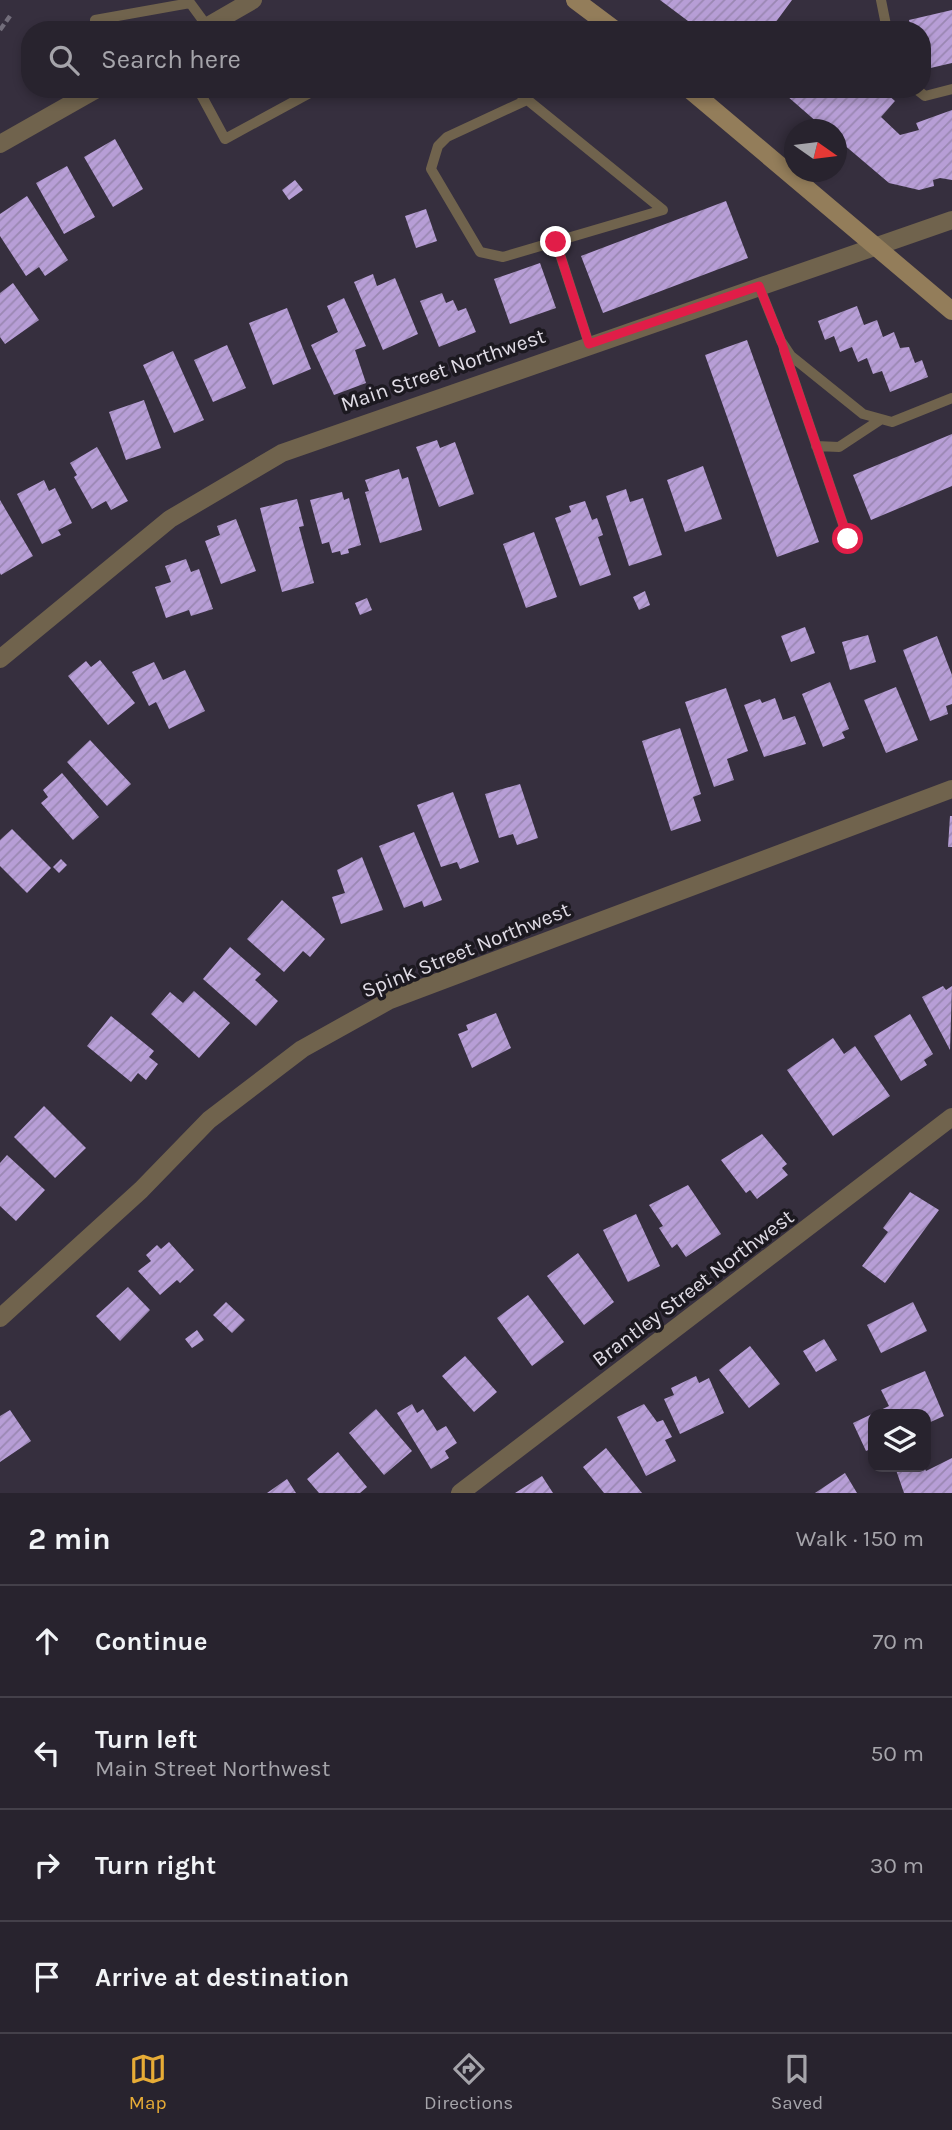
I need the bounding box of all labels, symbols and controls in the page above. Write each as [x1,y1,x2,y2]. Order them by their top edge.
search box [21,21,931,98]
icon: search [45,41,83,79]
text: Search here [101,44,241,75]
north arrow [784,119,847,182]
route end [540,226,571,257]
street label: Main Street Northwest [338,324,549,416]
route start [832,523,863,554]
street label: Spink Street Northwest [358,897,574,1003]
street label: Brantley Street Northwest [588,1204,798,1372]
map controls [868,1409,931,1472]
button: layers [868,1409,931,1472]
text: 2 min [28,1521,111,1557]
text: Walk · 150 m [796,1525,924,1552]
icon: ahead [28,1622,66,1660]
text: Continue [95,1626,207,1657]
text: 70 m [873,1628,924,1655]
text: Turn left [95,1724,197,1755]
icon: left [28,1734,66,1772]
text: 50 m [870,1740,924,1767]
text: Main Street Northwest [95,1755,330,1782]
icon: right [28,1846,66,1884]
text: Turn right [95,1850,216,1881]
text: 30 m [870,1852,924,1879]
icon: arrive [28,1958,66,1996]
text: Arrive at destination [95,1962,349,1993]
tab: Map [129,2050,167,2114]
tab: Directions [424,2050,513,2114]
tab: Saved [771,2050,823,2114]

